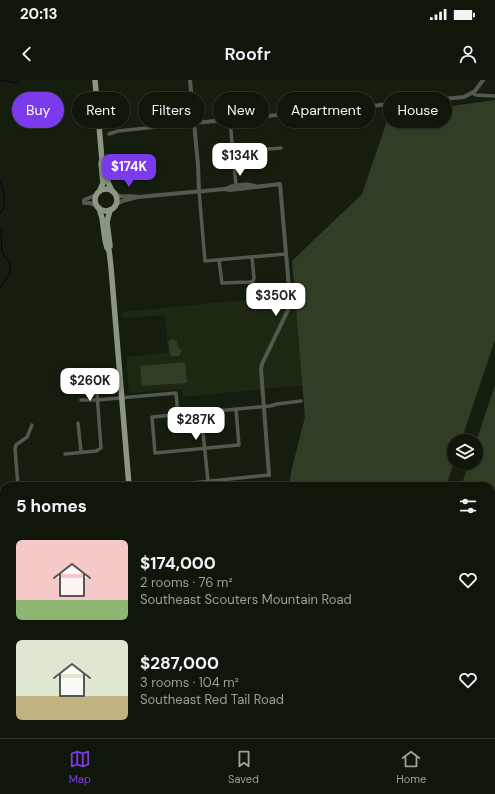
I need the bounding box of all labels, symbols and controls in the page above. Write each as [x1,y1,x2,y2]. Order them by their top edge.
text: 20:13 [20,4,57,24]
text: Roofr [224,42,271,66]
icon: back [16,43,38,65]
icon: person [457,43,479,65]
chip: Buy [12,92,64,128]
chip: Rent [72,92,130,128]
chip: Filters [138,92,205,128]
chip: New [213,92,269,128]
chip: Apartment [277,92,375,128]
chip: House [383,92,452,128]
pin: $134K [212,143,268,177]
text: $134K [221,147,259,164]
pin: $174K [101,154,157,188]
text: $174K [111,158,147,175]
pin: $350K [248,283,304,317]
text: $350K [255,287,297,304]
pin: $260K [62,368,118,402]
text: $260K [69,372,111,389]
pin: $287K [168,407,224,441]
text: $287K [177,411,215,428]
map controls [447,434,483,470]
button: layers [447,434,483,470]
text: 5 homes [16,495,87,517]
icon: filters [457,495,479,517]
text: $174,000 [140,552,216,574]
icon: home [48,556,96,604]
icon: heart [457,569,479,591]
text: 2 rooms · 76 m² [140,574,233,591]
text: Southeast Scouters Mountain Road [140,591,352,608]
text: $287,000 [140,652,219,674]
icon: home [48,656,96,704]
icon: heart [457,669,479,691]
text: 3 rooms · 104 m² [140,674,239,691]
text: Southeast Red Tail Road [140,691,284,708]
tab: Map [69,748,91,786]
tab: Saved [228,748,259,786]
tab: Home [396,748,426,786]

